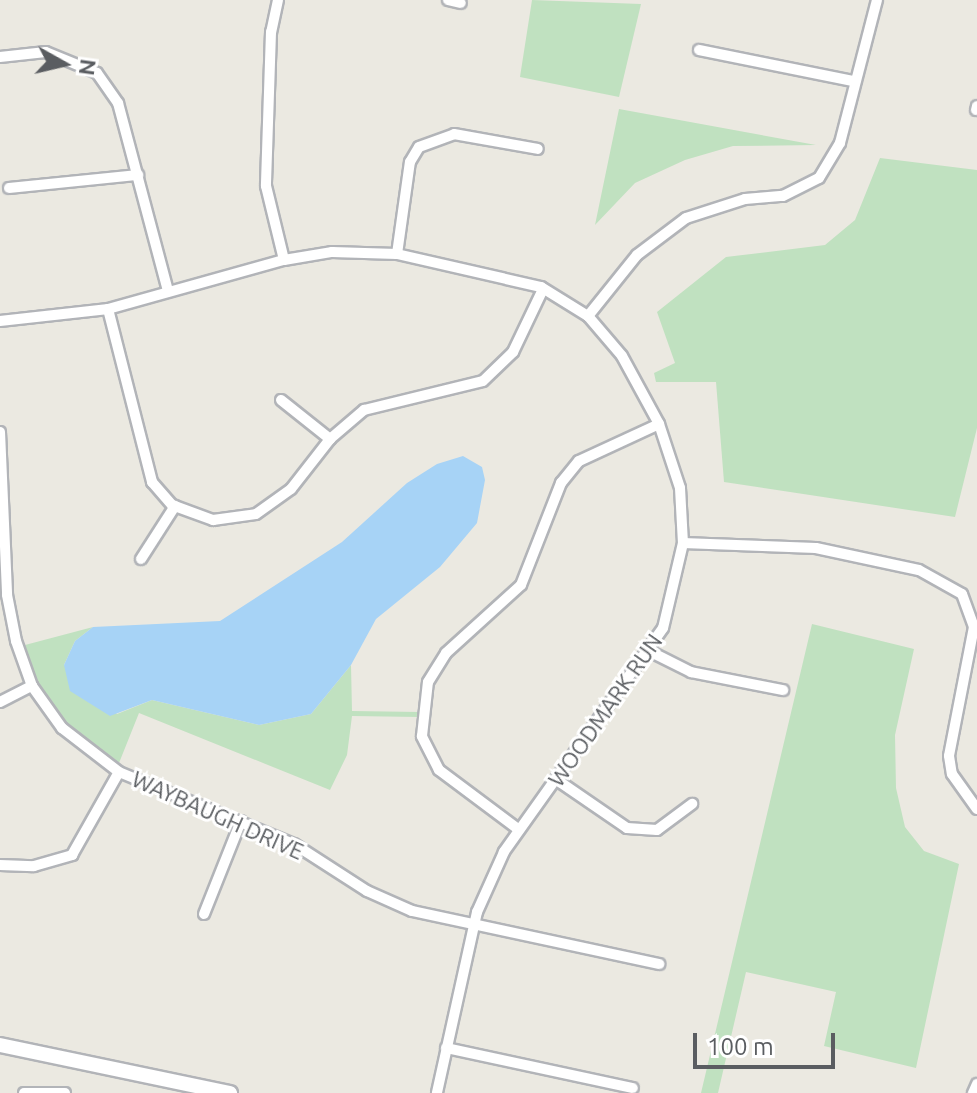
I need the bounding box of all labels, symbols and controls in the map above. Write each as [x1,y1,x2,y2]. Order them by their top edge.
north arrow [24,24,104,104]
text: N [75,58,102,77]
street label: WOODMARK RUN [543,629,667,791]
street label: WAYBAUGH DRIVE [128,765,308,865]
scale bar [697,1017,839,1067]
text: 100 m [707,1033,774,1060]

